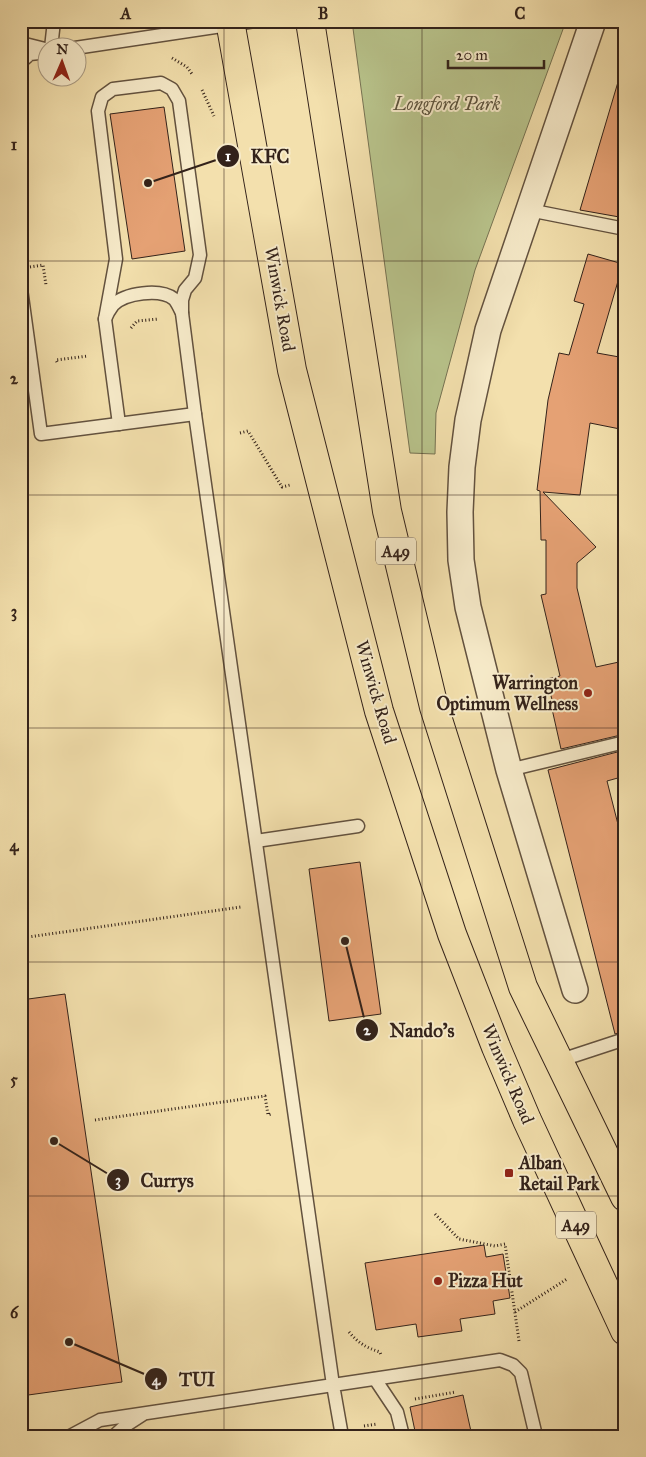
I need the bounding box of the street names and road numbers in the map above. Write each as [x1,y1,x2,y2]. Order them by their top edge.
street label: Winwick Road [260,245,300,353]
road number: A49 [376,538,416,564]
street label: Winwick Road [351,638,401,746]
street label: Winwick Road [477,1021,539,1127]
road number: A49 [556,1212,596,1238]

